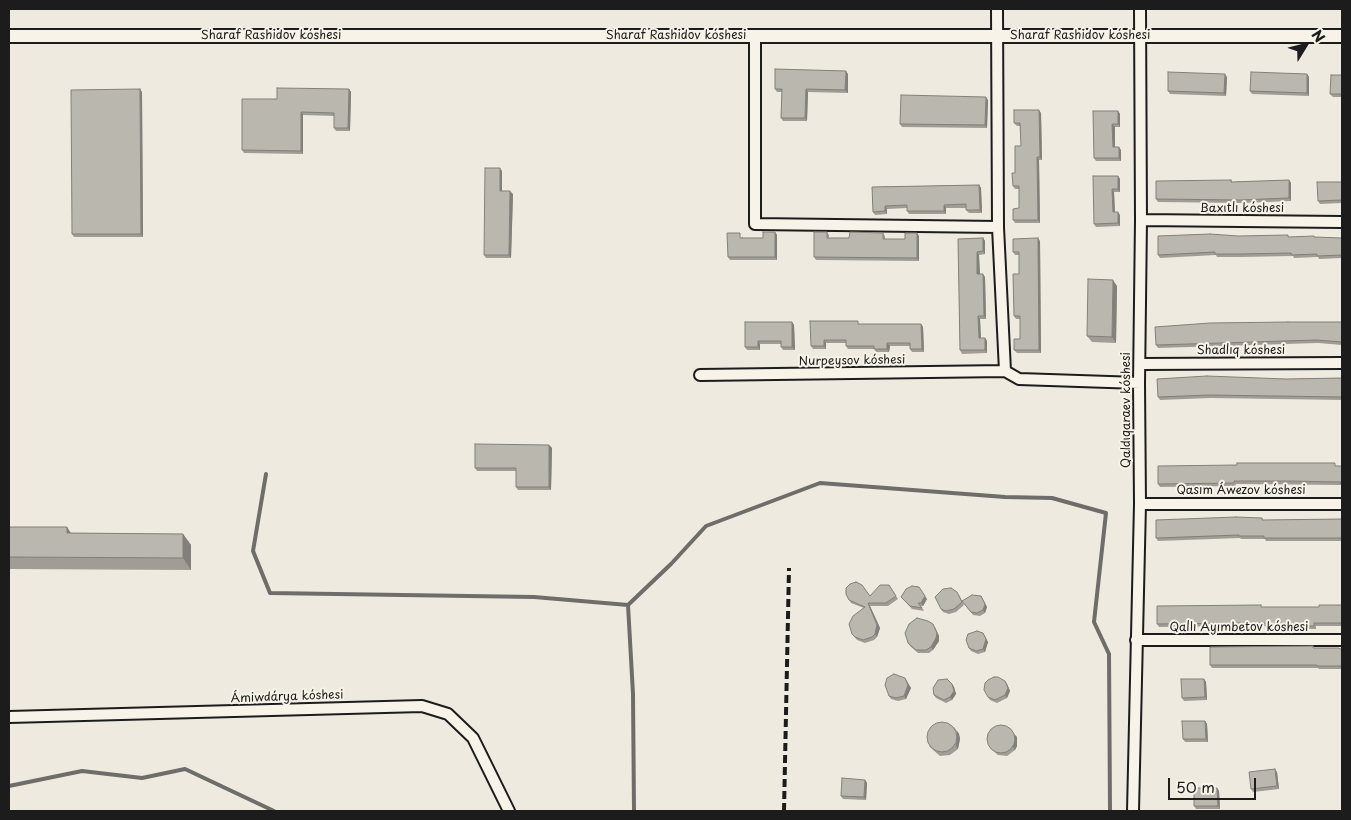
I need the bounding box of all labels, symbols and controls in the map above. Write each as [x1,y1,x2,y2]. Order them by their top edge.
north arrow [1281,20,1331,70]
text: N [1307,25,1330,47]
street label: Sharaf Rashidov kóshesi [201,29,341,43]
street label: Sharaf Rashidov kóshesi [606,29,746,43]
street label: Sharaf Rashidov kóshesi [1010,29,1150,43]
street label: Baxıtlı kóshesi [1200,202,1284,216]
street label: Shadlıq kóshesi [1197,344,1285,358]
street label: Qaldıqaraev kóshesi [1120,352,1134,468]
street label: Nurpeysov kóshesi [799,353,905,369]
street label: Qasım Áwezov kóshesi [1176,484,1306,498]
street label: Qallı Ayımbetov kóshesi [1170,621,1308,635]
street label: Ámiwdárya kóshesi [230,688,344,706]
scale bar [1171,768,1258,800]
text: 50 m [1176,775,1215,798]

